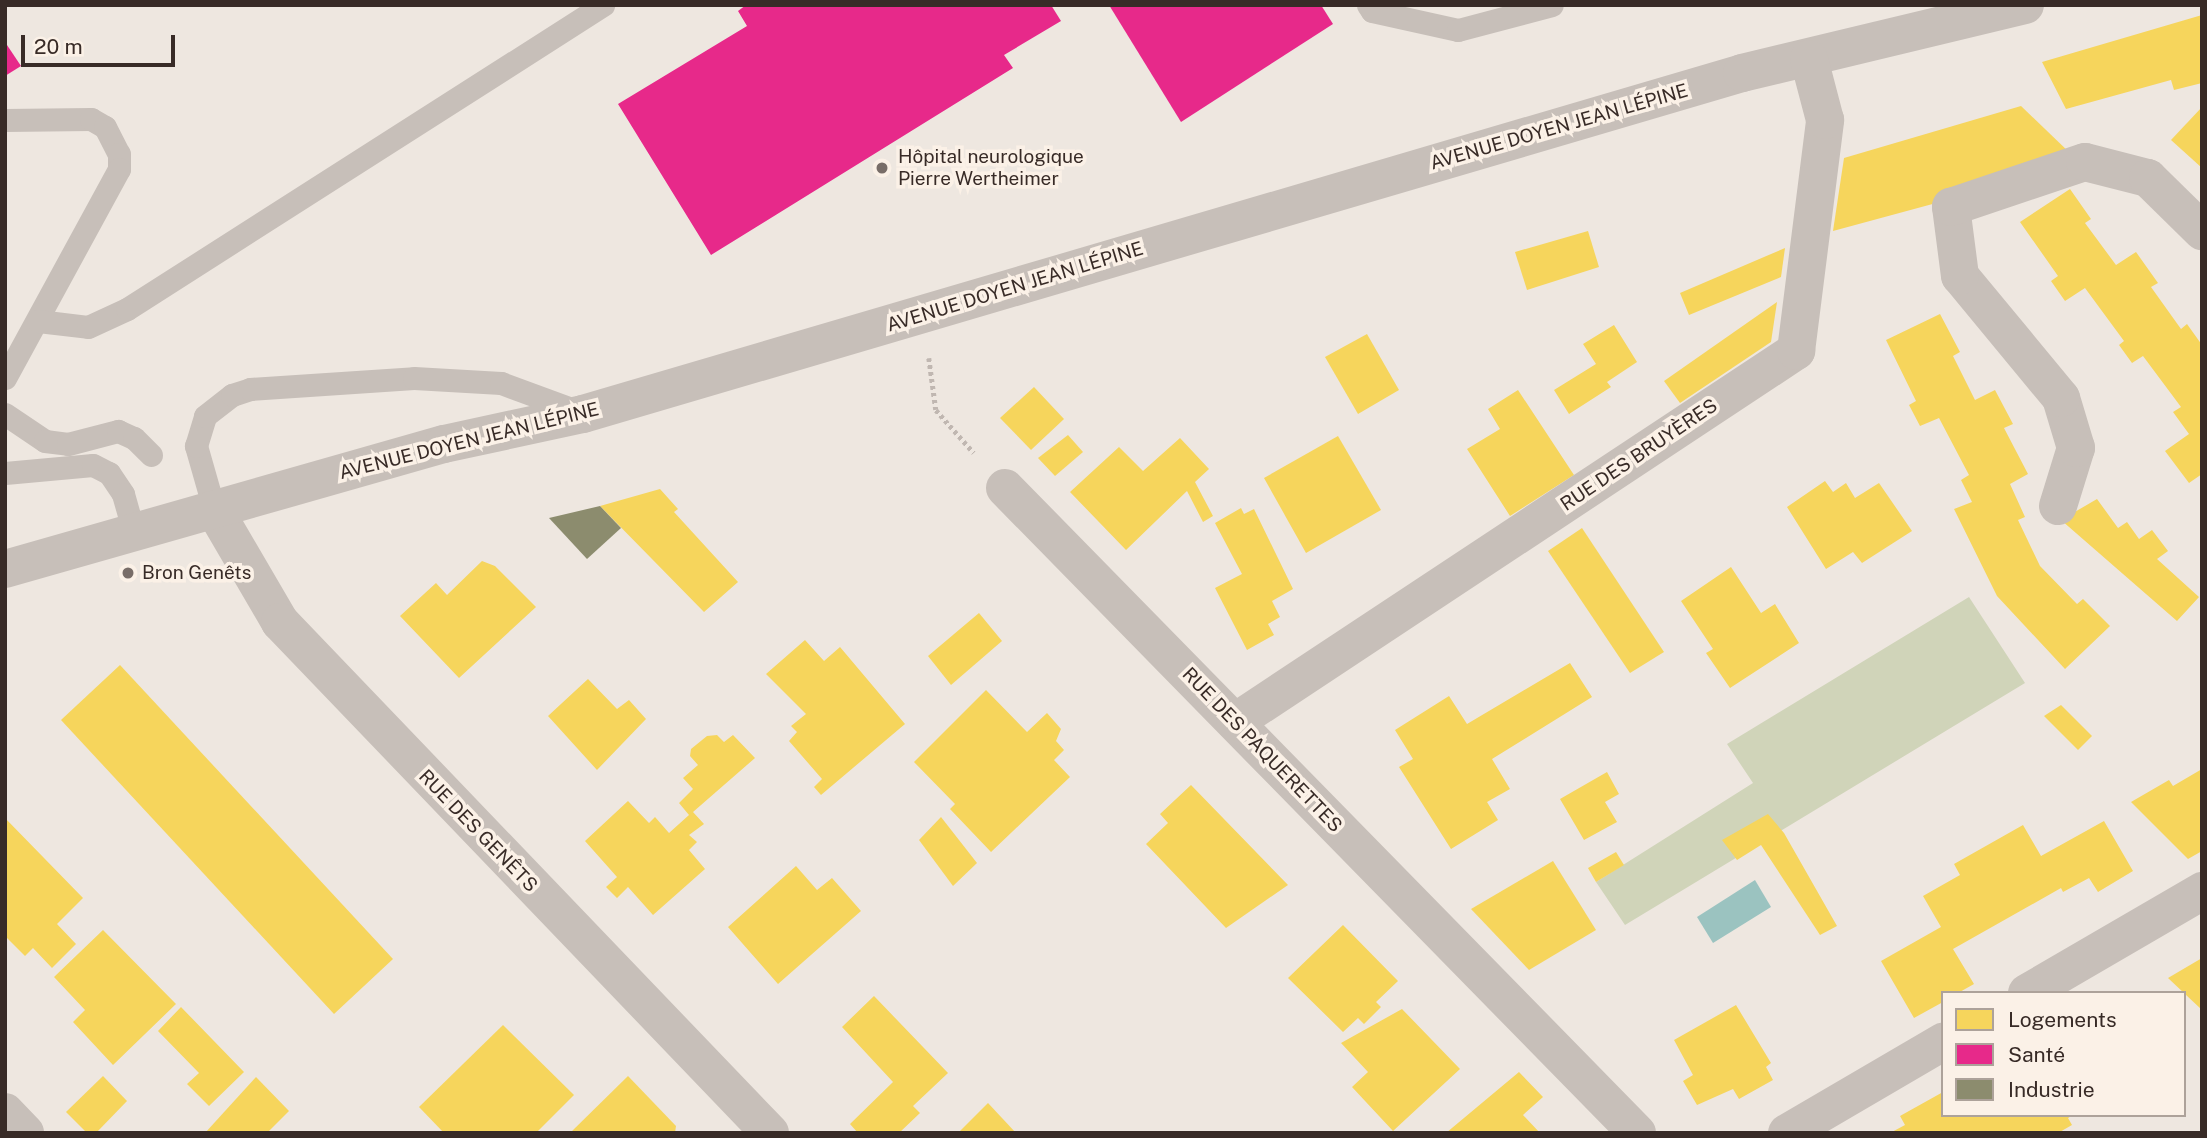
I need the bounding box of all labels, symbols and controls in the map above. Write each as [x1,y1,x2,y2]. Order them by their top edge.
scale bar [24,21,178,65]
text: 20 m [34,34,83,59]
street label: AVENUE DOYEN JEAN LÉPINE [1428,79,1690,175]
place label: Hôpital neurologique Pierre Wertheimer [898,146,1084,190]
marker: Hôpital neurologique Pierre Wertheimer [872,158,892,178]
street label: AVENUE DOYEN JEAN LÉPINE [884,237,1146,337]
street label: RUE DES BRUYÈRES [1556,394,1722,516]
street label: AVENUE DOYEN JEAN LÉPINE [337,398,601,484]
place label: Bron Genêts [142,562,251,584]
marker: Bron Genêts [120,565,136,581]
street label: RUE DES PAQUERETTES [1177,663,1347,837]
street label: RUE DES GENÊTS [414,765,542,897]
legend [1941,991,2186,1117]
text: Logements [2008,1007,2117,1032]
text: Santé [2008,1042,2065,1067]
text: Industrie [2008,1077,2095,1102]

